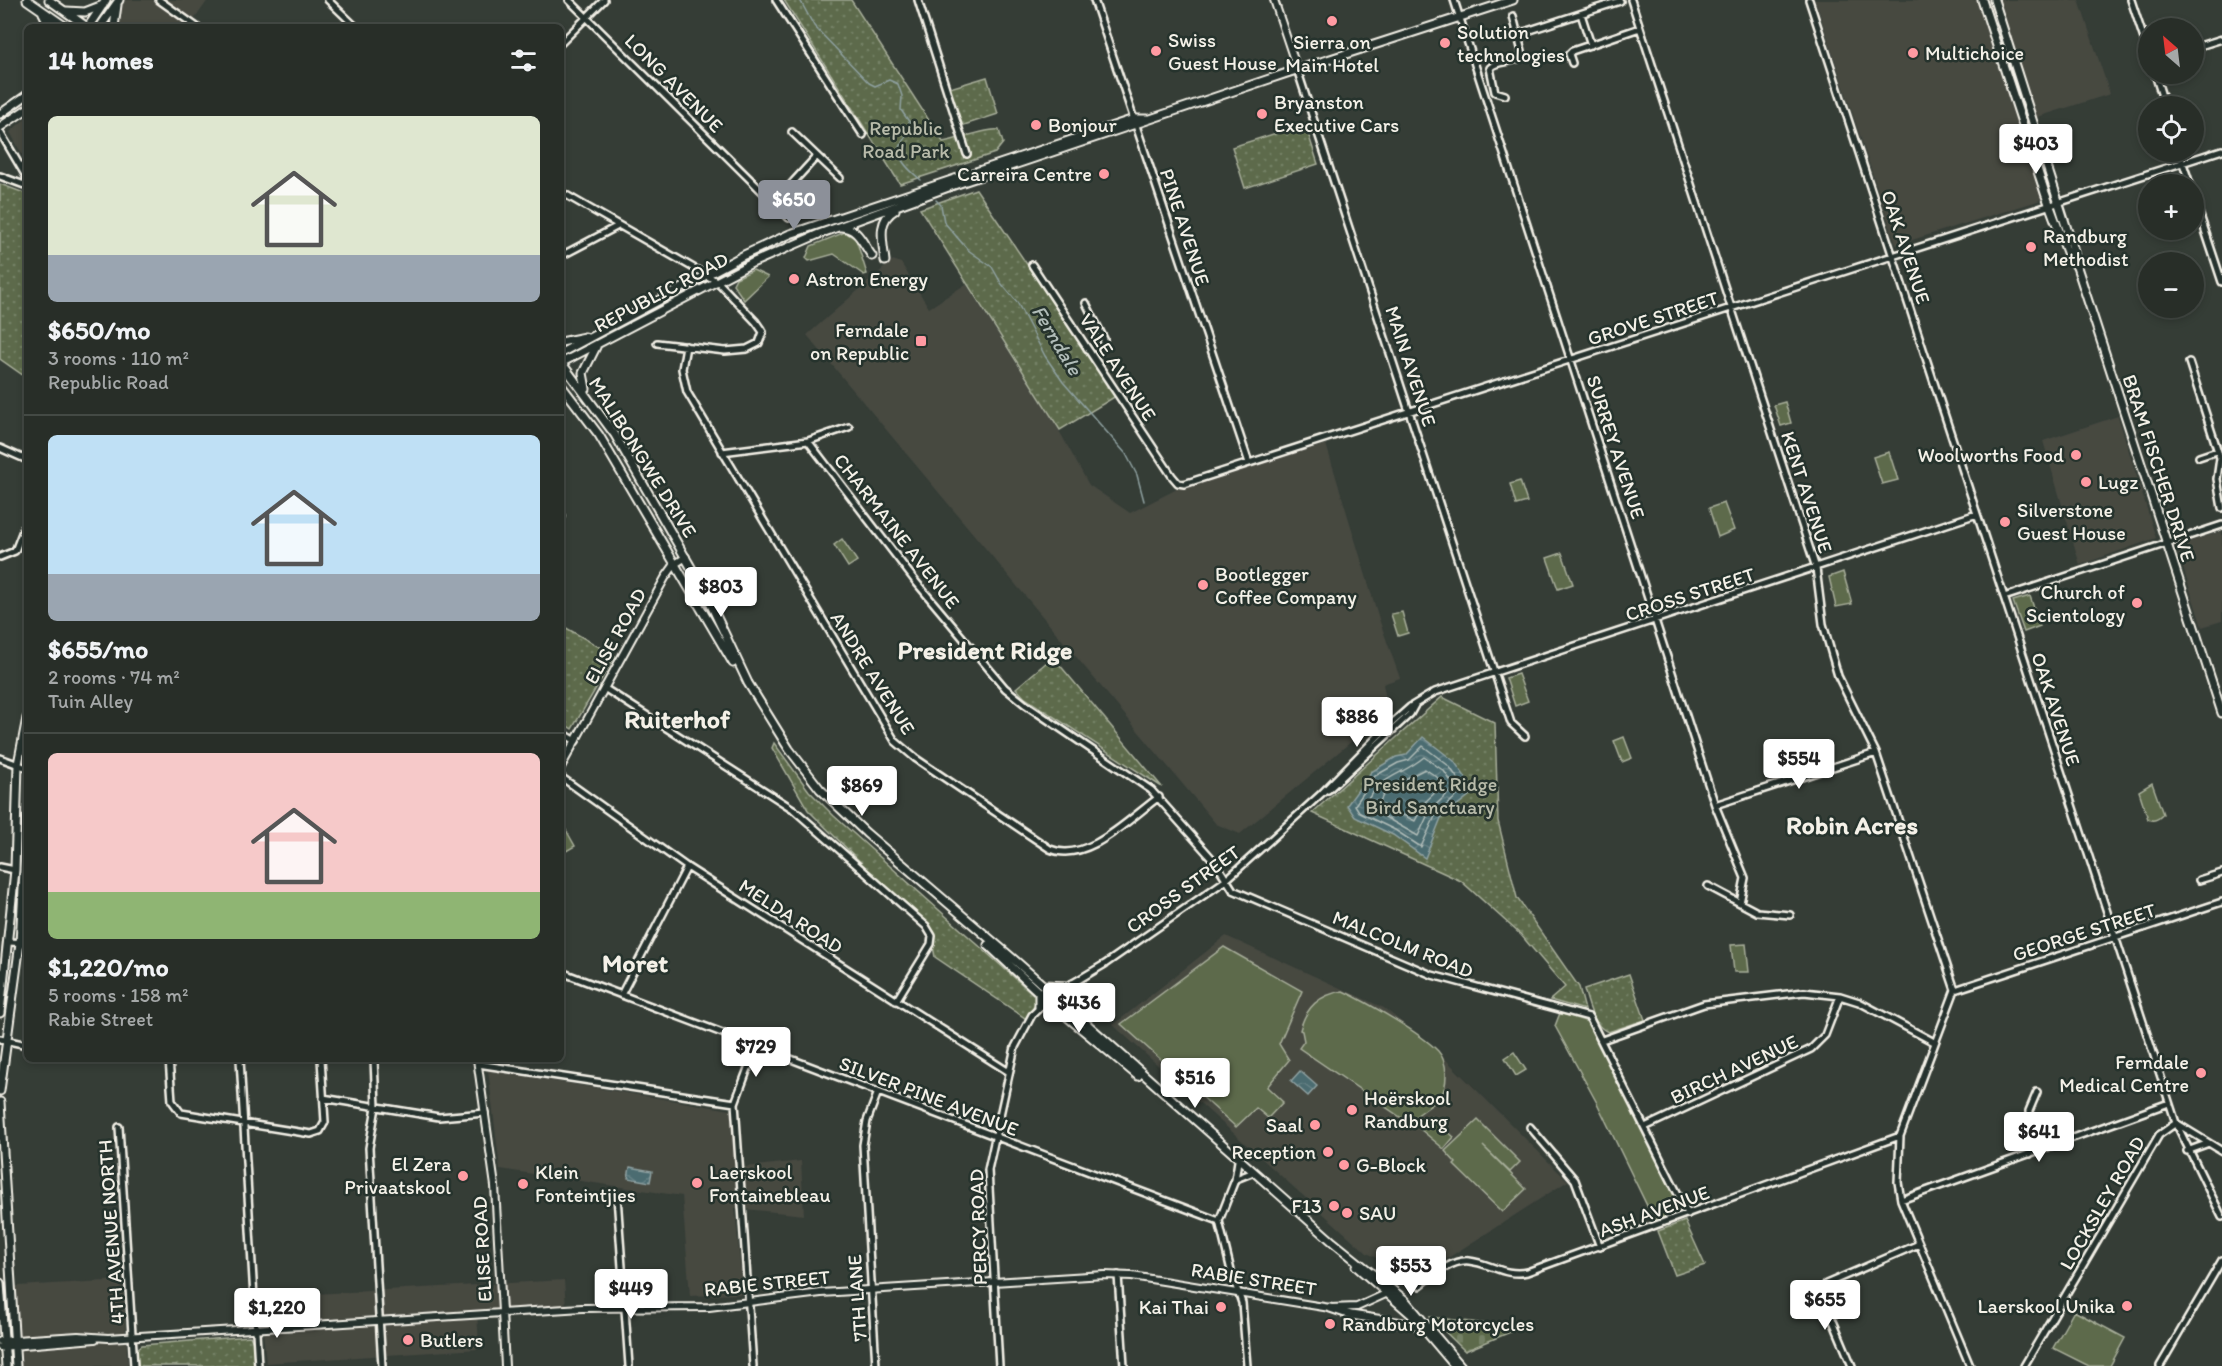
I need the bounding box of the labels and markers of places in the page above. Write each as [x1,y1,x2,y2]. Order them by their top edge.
marker: Sierra on Main Hotel [1325,14,1339,28]
place label: Solution technologies [1457,20,1565,67]
place label: Swiss Guest House [1168,28,1277,75]
place label: Sierra on Main Hotel [1285,30,1379,77]
marker: Solution technologies [1438,36,1452,50]
place label: Multichoice [1925,41,2024,65]
marker: Swiss Guest House [1149,44,1163,58]
marker: Multichoice [1906,46,1920,60]
place label: Bryanston Executive Cars [1274,90,1399,137]
marker: Bryanston Executive Cars [1255,107,1269,121]
place label: Bonjour [1048,113,1117,137]
marker: Bonjour [1029,118,1043,132]
pin: $403 [2000,124,2072,175]
place label: Carreira Centre [957,162,1092,186]
marker: Carreira Centre [1097,167,1111,181]
pin: $650 [758,180,830,231]
place label: Randburg Methodist [2043,224,2129,271]
marker: Randburg Methodist [2024,240,2038,254]
place label: Astron Energy [806,267,929,291]
marker: Astron Energy [787,272,801,286]
place label: Ferndale on Republic [810,318,909,365]
marker: Ferndale on Republic [914,334,928,348]
place label: Woolworths Food [1918,443,2064,467]
marker: Woolworths Food [2069,448,2083,462]
place label: Lugz [2098,470,2138,494]
marker: Lugz [2079,475,2093,489]
place label: Silverstone Guest House [2017,498,2126,545]
marker: Silverstone Guest House [1998,515,2012,529]
place label: Bootlegger Coffee Company [1215,562,1357,609]
pin: $803 [685,567,757,618]
marker: Bootlegger Coffee Company [1196,578,1210,592]
place label: Church of Scientology [2026,580,2126,627]
marker: Church of Scientology [2130,596,2144,610]
pin: $886 [1321,697,1393,748]
pin: $554 [1763,739,1835,790]
pin: $869 [826,766,898,817]
pin: $436 [1043,983,1115,1034]
pin: $729 [720,1027,792,1078]
place label: Ferndale Medical Centre [2059,1050,2189,1097]
pin: $516 [1159,1058,1231,1109]
marker: Ferndale Medical Centre [2194,1066,2208,1080]
place label: Hoërskool Randburg [1364,1086,1451,1133]
marker: Hoërskool Randburg [1345,1103,1359,1117]
pin: $641 [2003,1112,2075,1163]
place label: Saal [1266,1113,1303,1137]
marker: Saal [1308,1118,1322,1132]
place label: Reception [1232,1140,1316,1164]
marker: Reception [1321,1145,1335,1159]
place label: El Zera Privaatskool [344,1152,451,1199]
place label: G-Block [1356,1153,1426,1177]
marker: G-Block [1337,1158,1351,1172]
place label: Klein Fonteintjies [535,1160,636,1207]
place label: Laerskool Fontainebleau [709,1160,830,1207]
marker: El Zera Privaatskool [456,1169,470,1183]
marker: Laerskool Fontainebleau [690,1176,704,1190]
marker: Klein Fonteintjies [516,1177,530,1191]
place label: F13 [1292,1194,1322,1218]
marker: F13 [1327,1199,1341,1213]
place label: SAU [1359,1201,1396,1225]
marker: SAU [1340,1206,1354,1220]
pin: $553 [1375,1246,1447,1297]
pin: $449 [595,1269,667,1320]
pin: $655 [1789,1280,1861,1331]
pin: $1,220 [228,1288,326,1339]
place label: Laerskool Unika [1977,1294,2116,1318]
place label: Kai Thai [1139,1295,1209,1319]
marker: Laerskool Unika [2120,1299,2134,1313]
marker: Kai Thai [1214,1300,1228,1314]
place label: Randburg Motorcycles [1342,1312,1534,1336]
marker: Randburg Motorcycles [1323,1317,1337,1331]
place label: Butlers [420,1328,484,1352]
marker: Butlers [401,1333,415,1347]

